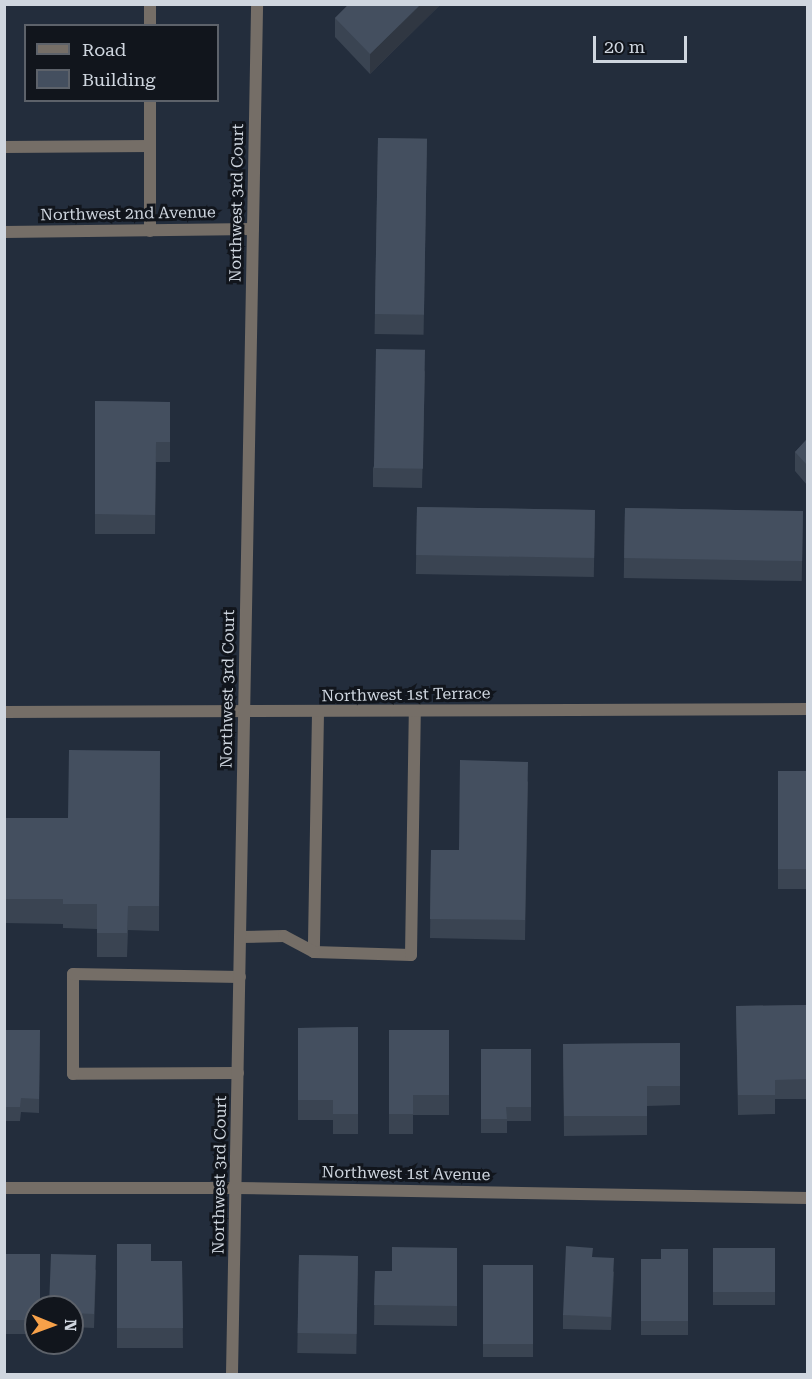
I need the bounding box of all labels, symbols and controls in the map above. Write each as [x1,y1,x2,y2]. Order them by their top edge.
legend [24,24,219,102]
scale bar [596,24,690,62]
text: 20 m [604,36,645,57]
text: Road [82,39,126,60]
text: Building [82,69,156,90]
street label: Northwest 3rd Court [226,124,248,282]
street label: Northwest 2nd Avenue [40,203,216,225]
street label: Northwest 3rd Court [217,610,239,768]
street label: Northwest 1st Terrace [321,684,491,706]
street label: Northwest 3rd Court [209,1096,231,1254]
street label: Northwest 1st Avenue [322,1163,490,1185]
north arrow [24,1295,84,1355]
text: N [61,1319,80,1332]

